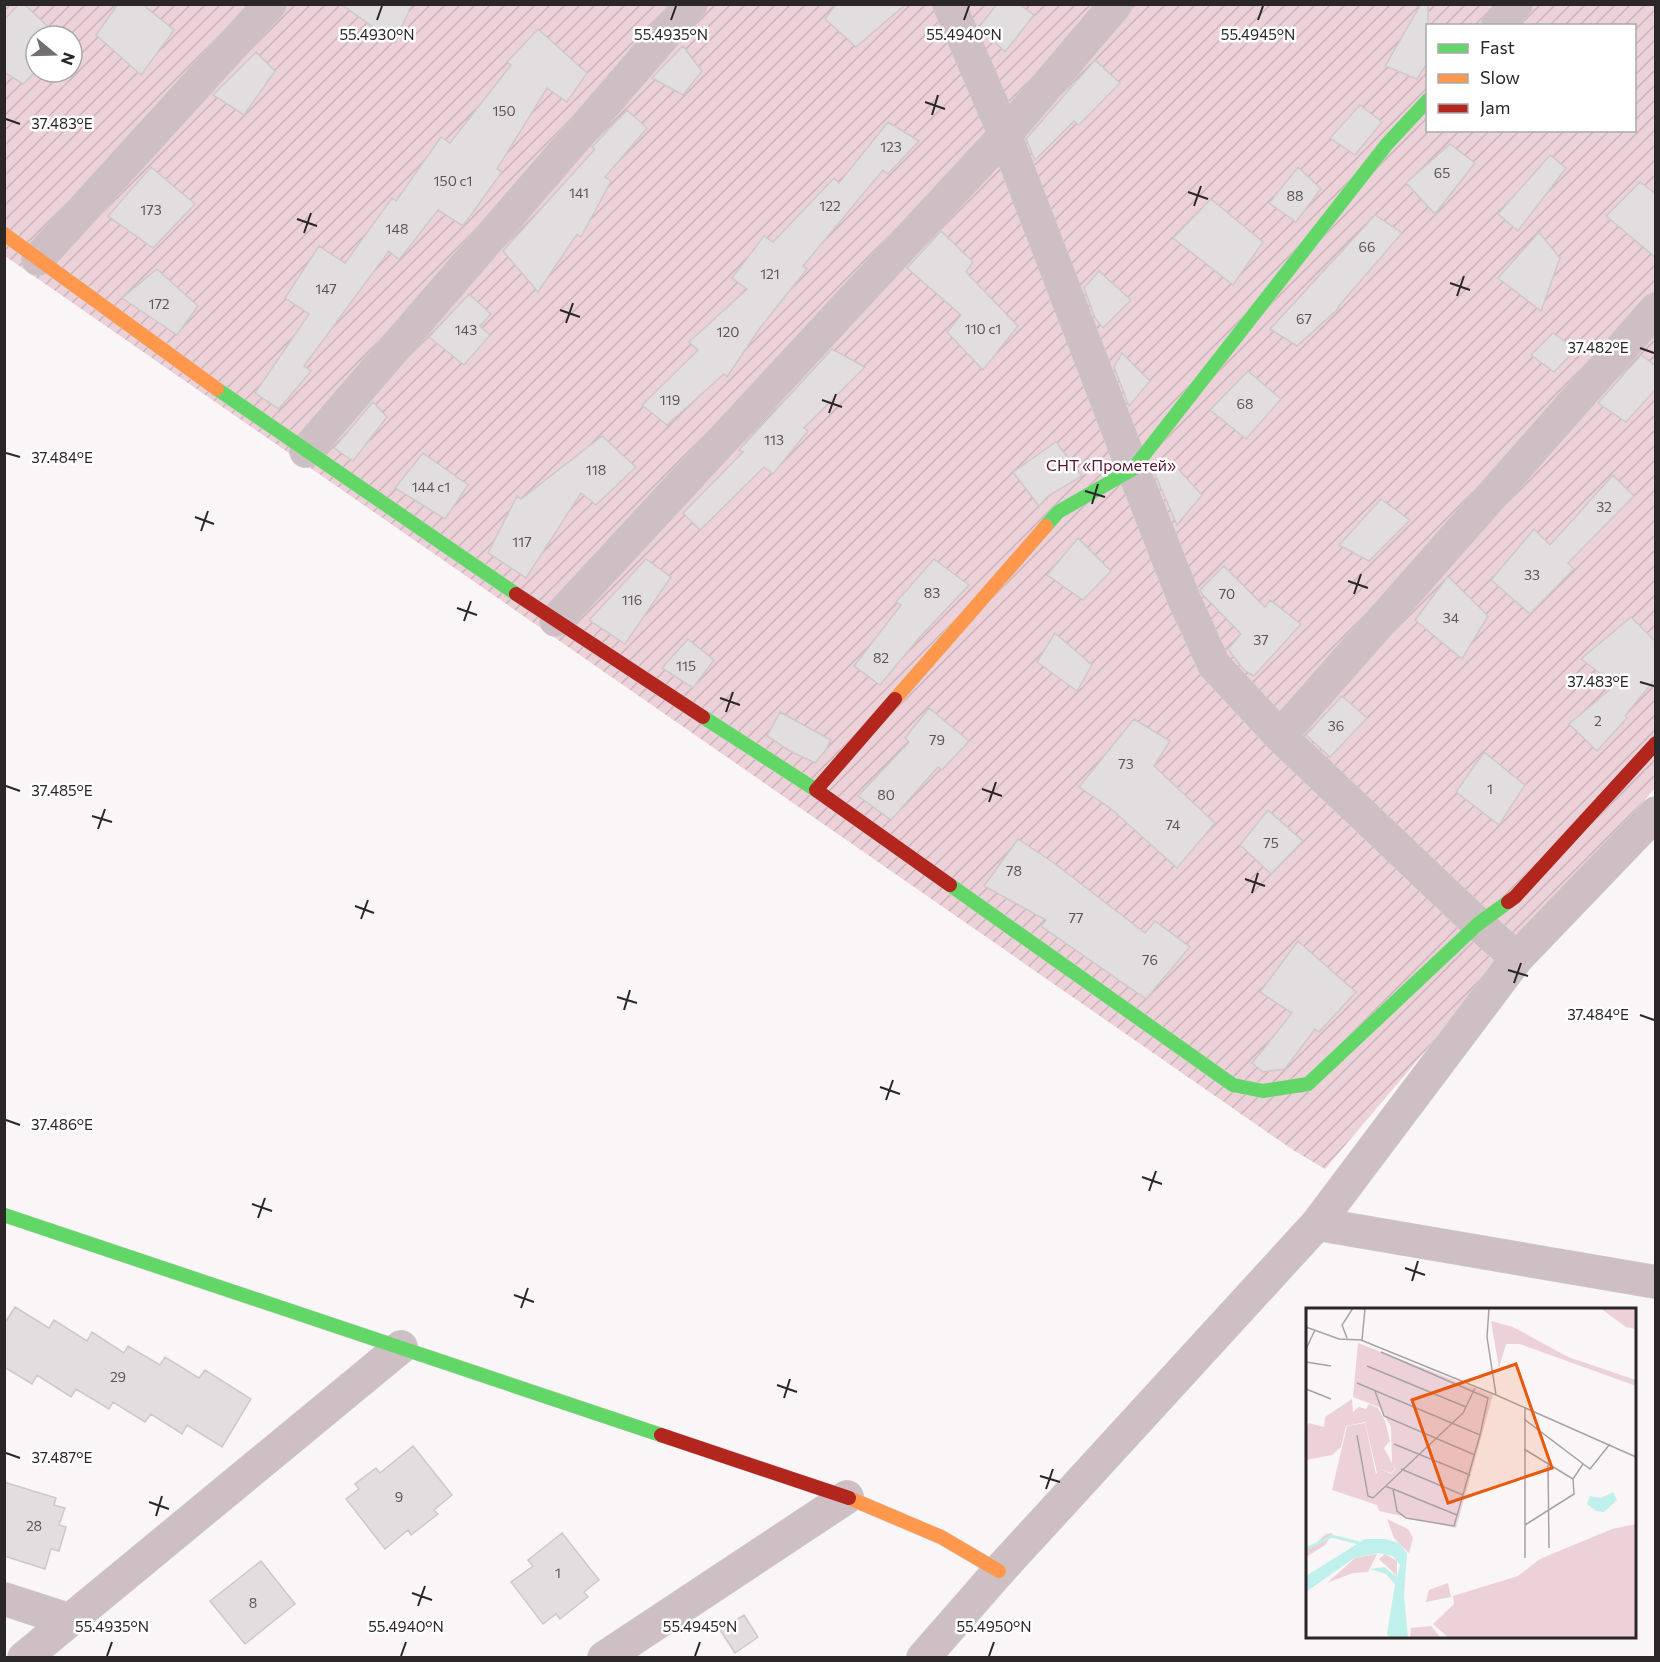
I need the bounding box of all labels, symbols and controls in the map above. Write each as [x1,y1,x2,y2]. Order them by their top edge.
north arrow [24,24,84,84]
legend [1426,24,1636,132]
text: 55.4930°N [339,25,415,43]
text: 55.4935°N [634,25,708,43]
text: 55.4940°N [926,25,1002,43]
text: 55.4945°N [1221,25,1295,43]
text: Fast [1480,36,1515,58]
text: N [58,50,80,68]
text: Slow [1480,66,1520,88]
text: Jam [1480,96,1510,118]
house number: 150 [492,102,516,119]
text: 37.483°E [31,114,93,132]
house number: 123 [880,138,902,155]
house number: 65 [1434,164,1450,181]
house number: 150 с1 [434,172,472,189]
house number: 141 [569,184,589,201]
house number: 88 [1287,187,1304,204]
house number: 122 [819,197,841,214]
house number: 173 [140,201,162,218]
house number: 148 [386,220,408,237]
house number: 66 [1359,238,1376,255]
house number: 121 [760,265,780,282]
house number: 147 [315,280,337,297]
house number: 172 [148,295,170,312]
house number: 67 [1296,310,1312,327]
house number: 110 с1 [965,320,1001,337]
house number: 143 [455,321,477,338]
house number: 120 [717,323,739,340]
text: 37.482°E [1567,338,1629,356]
house number: 119 [660,391,680,408]
house number: 68 [1237,395,1254,412]
house number: 113 [764,431,784,448]
text: 37.484°E [31,448,93,466]
park label: СНТ «Прометей» [1046,455,1176,474]
house number: 118 [586,461,606,478]
house number: 144 с1 [412,478,450,495]
house number: 32 [1596,498,1612,515]
house number: 117 [512,533,532,550]
house number: 33 [1524,566,1540,583]
house number: 83 [924,584,940,601]
house number: 70 [1219,585,1235,602]
house number: 116 [622,591,642,608]
house number: 34 [1443,609,1460,626]
house number: 37 [1253,631,1269,648]
house number: 82 [873,649,889,666]
house number: 115 [676,657,696,674]
text: 37.483°E [1567,672,1629,690]
house number: 2 [1594,712,1602,729]
house number: 36 [1328,717,1344,734]
house number: 79 [929,731,945,748]
house number: 73 [1118,755,1134,772]
house number: 1 [1487,780,1493,797]
text: 37.485°E [31,781,93,799]
house number: 80 [877,786,895,803]
house number: 74 [1166,816,1181,833]
house number: 75 [1263,834,1279,851]
house number: 78 [1006,862,1022,879]
house number: 77 [1069,909,1083,926]
house number: 76 [1142,951,1158,968]
text: 37.484°E [1567,1005,1629,1023]
text: 37.486°E [31,1115,93,1133]
inset map [1306,1308,1636,1638]
house number: 29 [110,1368,126,1385]
text: 37.487°E [32,1448,92,1466]
house number: 9 [395,1488,403,1505]
house number: 28 [26,1517,42,1534]
house number: 1 [555,1564,561,1581]
house number: 8 [249,1594,257,1611]
text: 55.4935°N [75,1617,149,1635]
text: 55.4940°N [368,1617,444,1635]
text: 55.4945°N [663,1617,737,1635]
text: 55.4950°N [956,1617,1032,1635]

